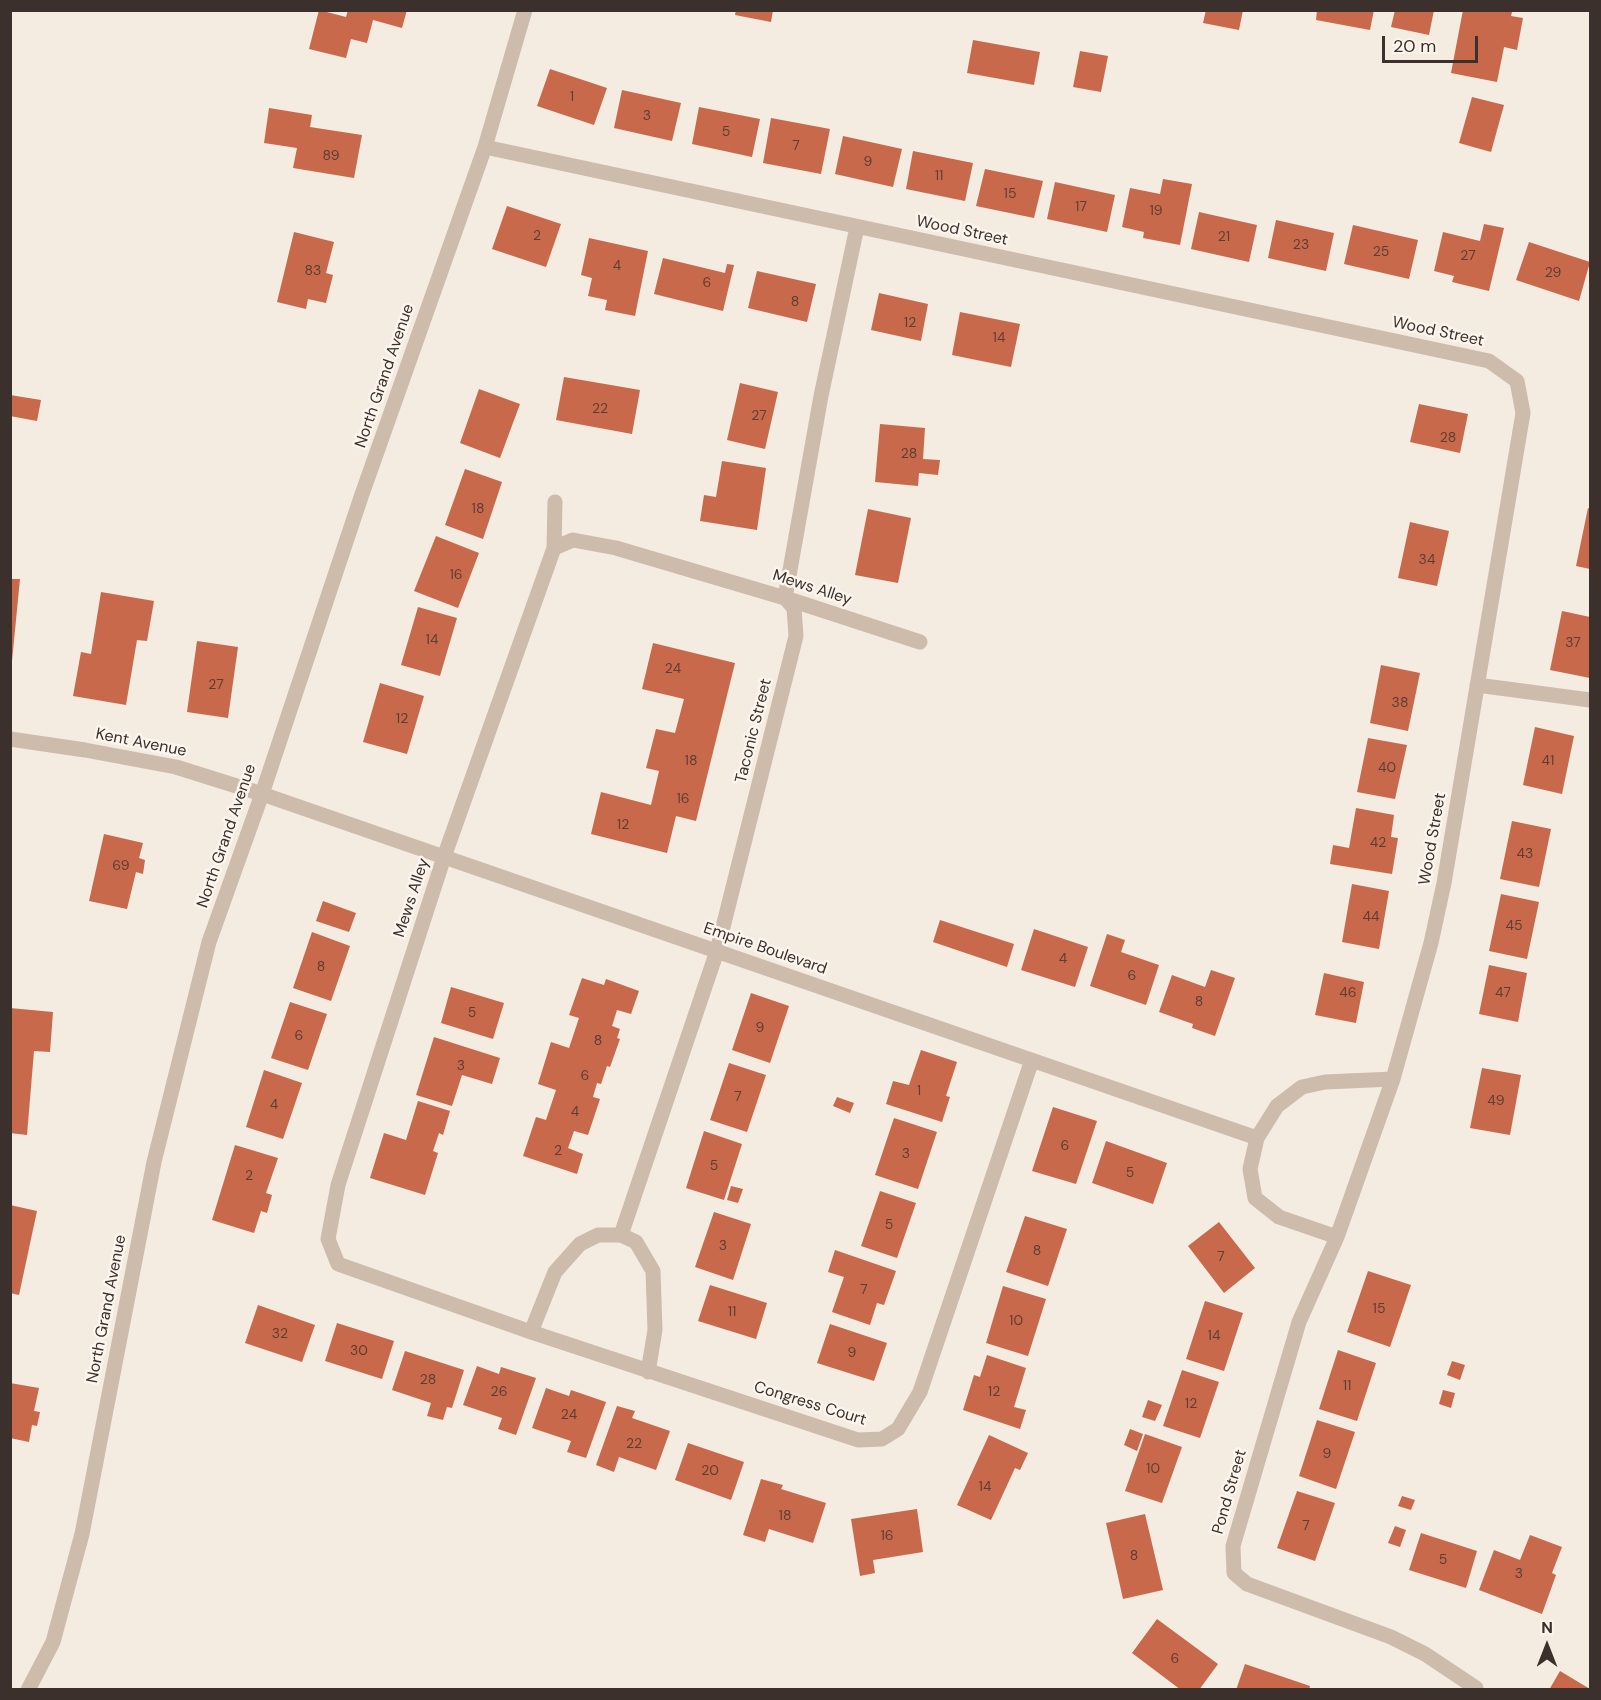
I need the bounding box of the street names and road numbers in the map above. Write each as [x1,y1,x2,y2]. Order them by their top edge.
street label: Wood Street [914,212,1010,250]
street label: North Grand Avenue [351,302,419,450]
street label: Wood Street [1390,313,1486,351]
street label: Mews Alley [770,566,854,610]
street label: Taconic Street [732,677,776,785]
street label: Kent Avenue [94,725,188,761]
street label: North Grand Avenue [193,762,261,910]
street label: Wood Street [1415,791,1451,887]
street label: Mews Alley [390,856,434,940]
street label: Empire Boulevard [701,919,829,979]
street label: North Grand Avenue [83,1233,131,1385]
street label: Congress Court [752,1378,868,1430]
street label: Pond Street [1209,1447,1251,1537]

